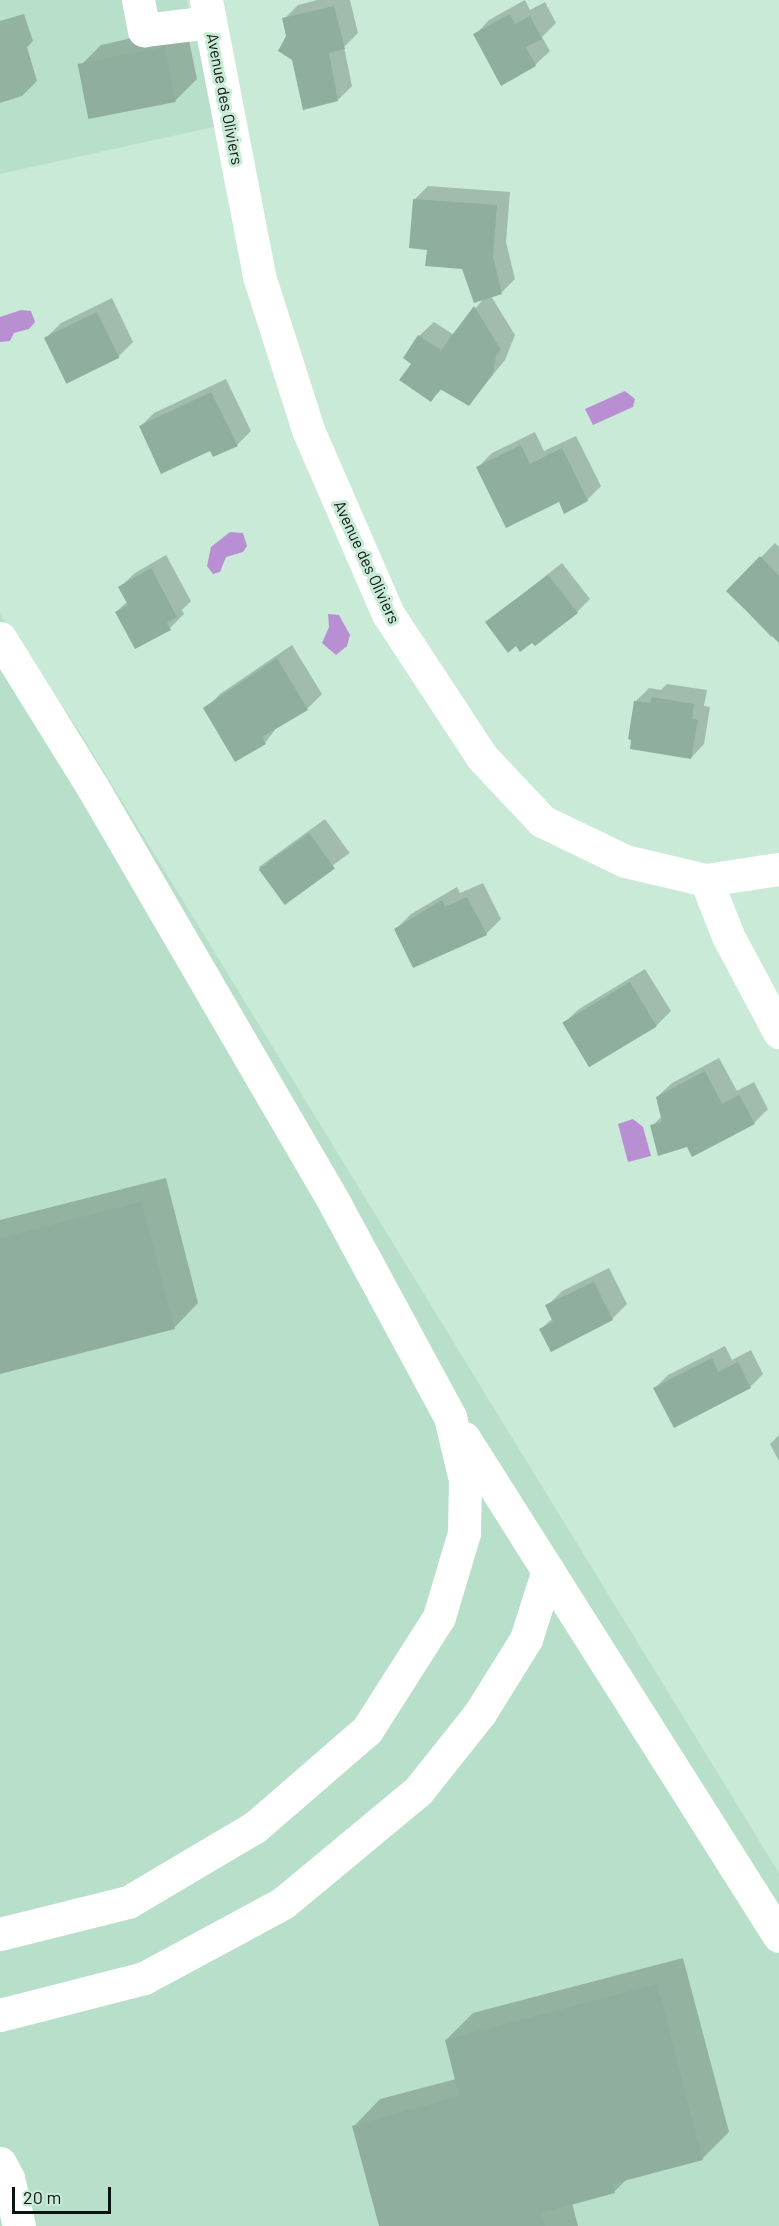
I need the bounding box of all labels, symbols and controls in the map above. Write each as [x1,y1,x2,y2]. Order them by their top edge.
street label: Avenue des Oliviers [203,32,247,166]
street label: Avenue des Oliviers [330,497,404,627]
scale bar [15,2175,114,2213]
text: 20 m [23,2186,61,2208]

